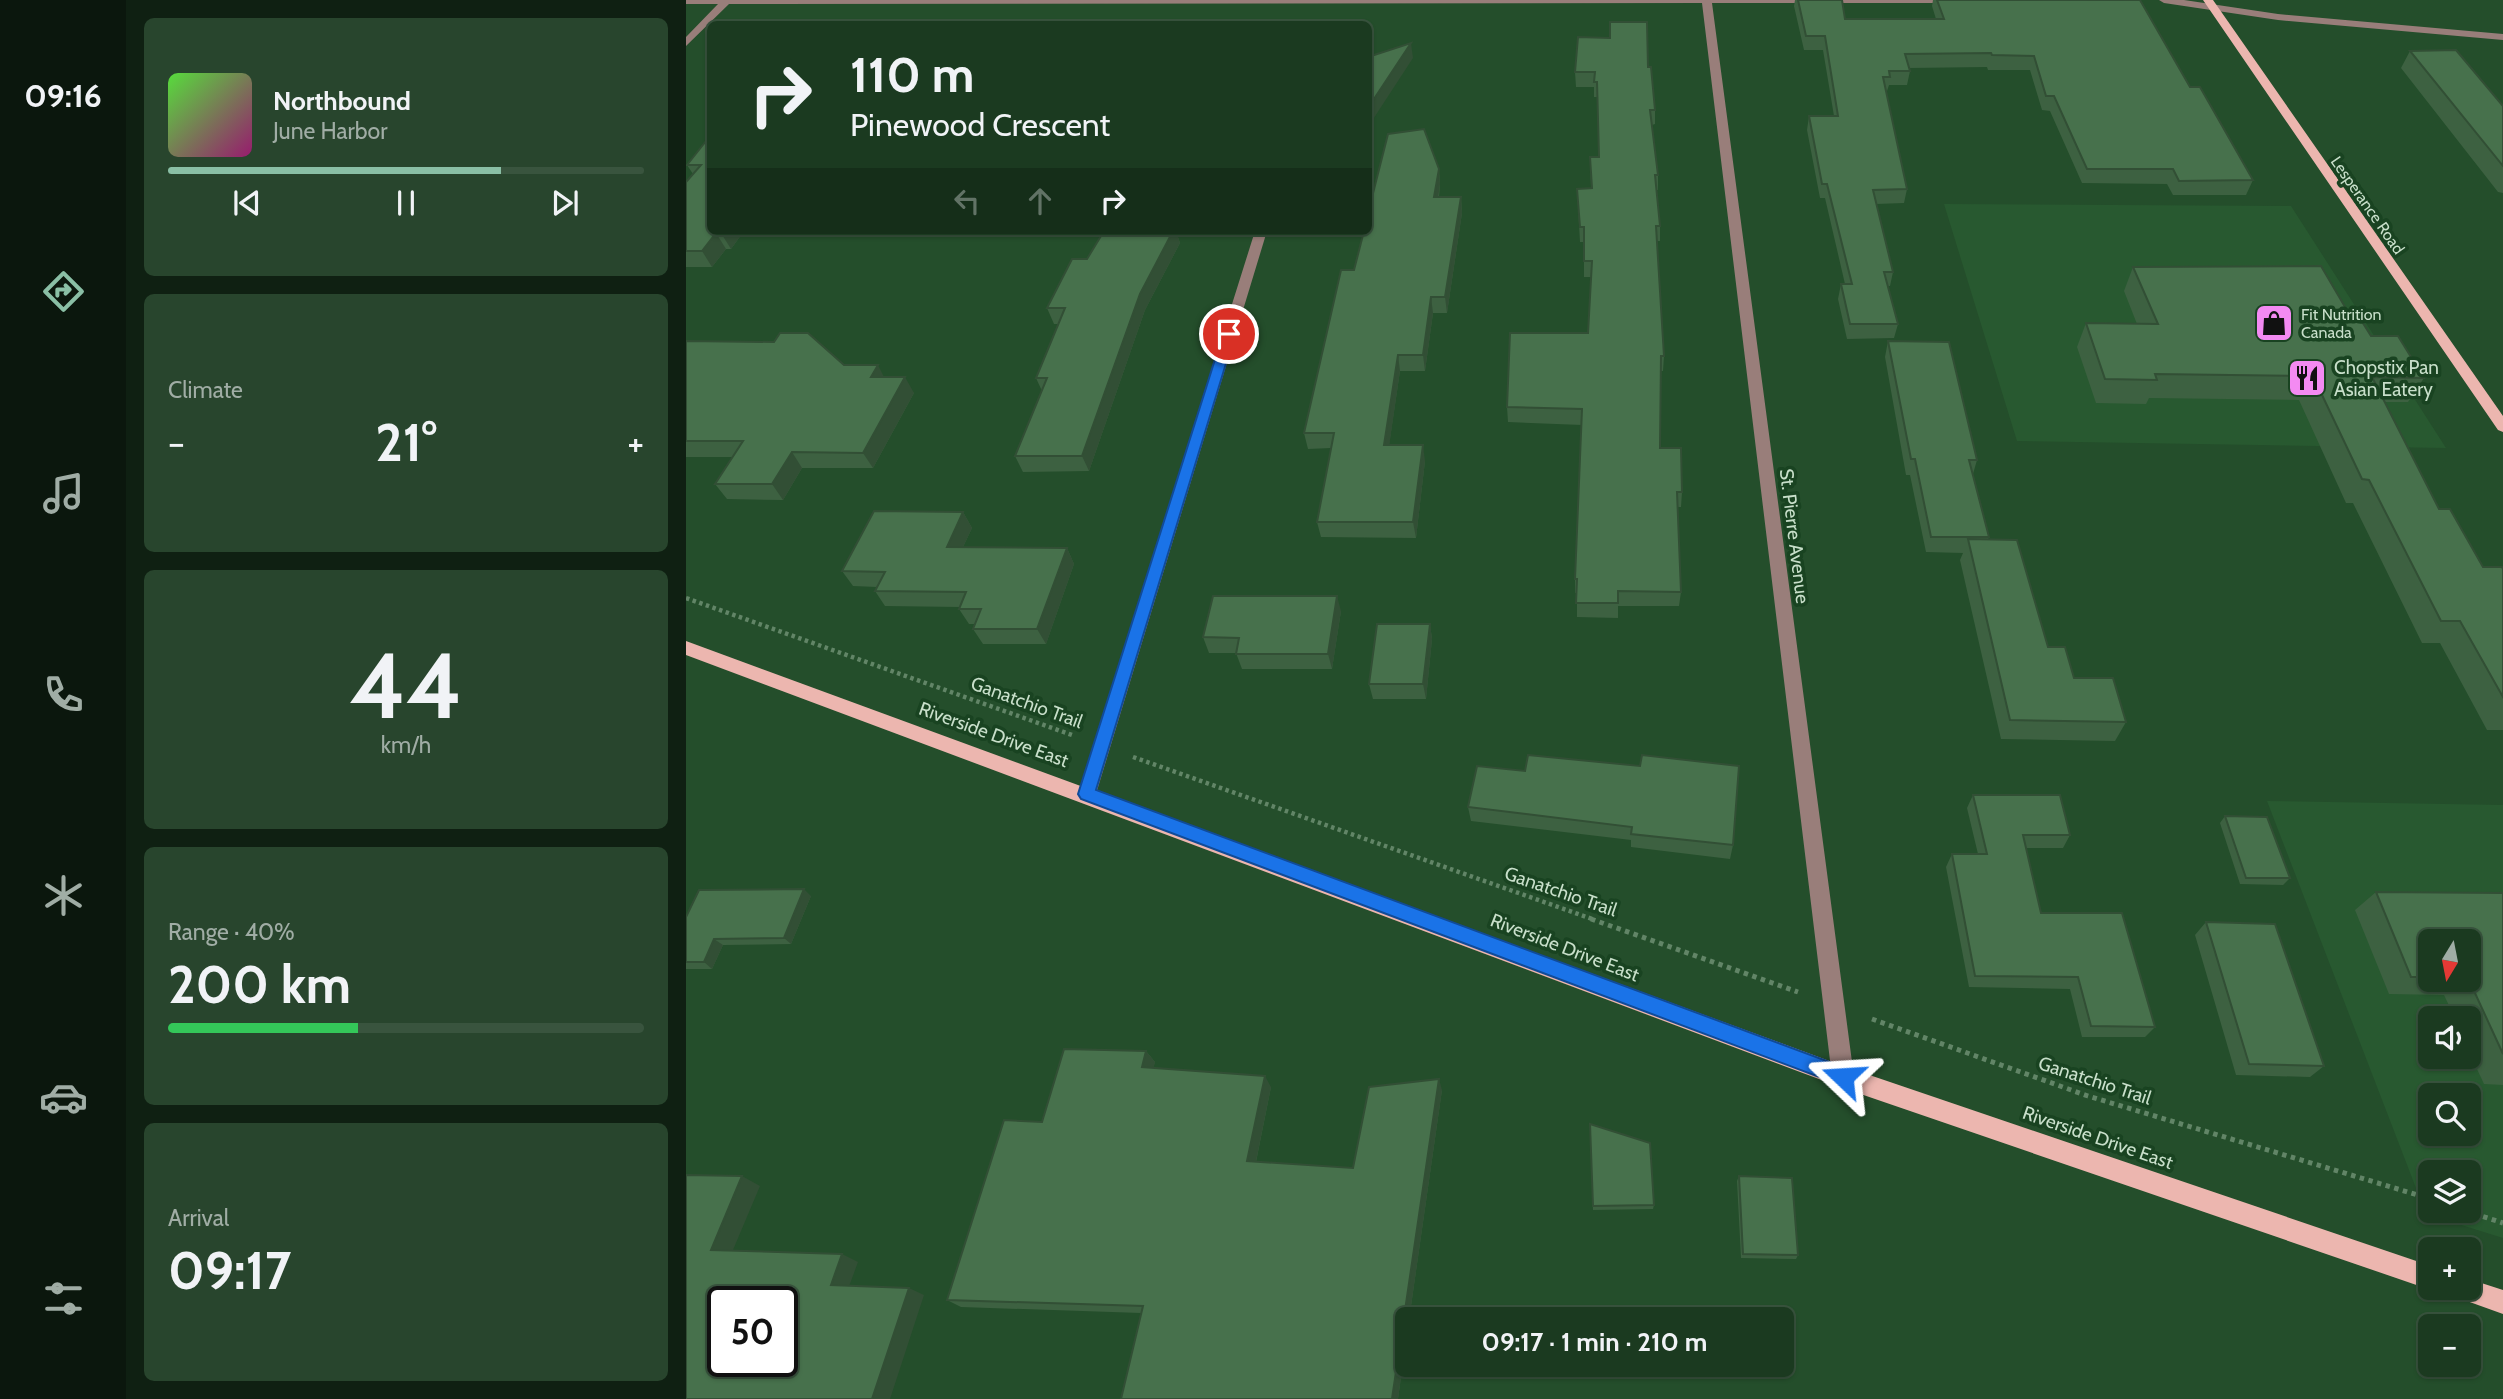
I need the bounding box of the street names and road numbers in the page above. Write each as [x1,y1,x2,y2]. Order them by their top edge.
street label: Lesperance Road [2327,153,2408,258]
street label: St. Pierre Avenue [1775,467,1814,605]
street label: Ganatchio Trail [968,672,1086,734]
street label: Riverside Drive East [916,697,1072,772]
street label: Ganatchio Trail [1502,861,1621,922]
street label: Riverside Drive East [1487,909,1643,987]
street label: Ganatchio Trail [2035,1051,2155,1110]
street label: Riverside Drive East [2020,1101,2177,1174]

